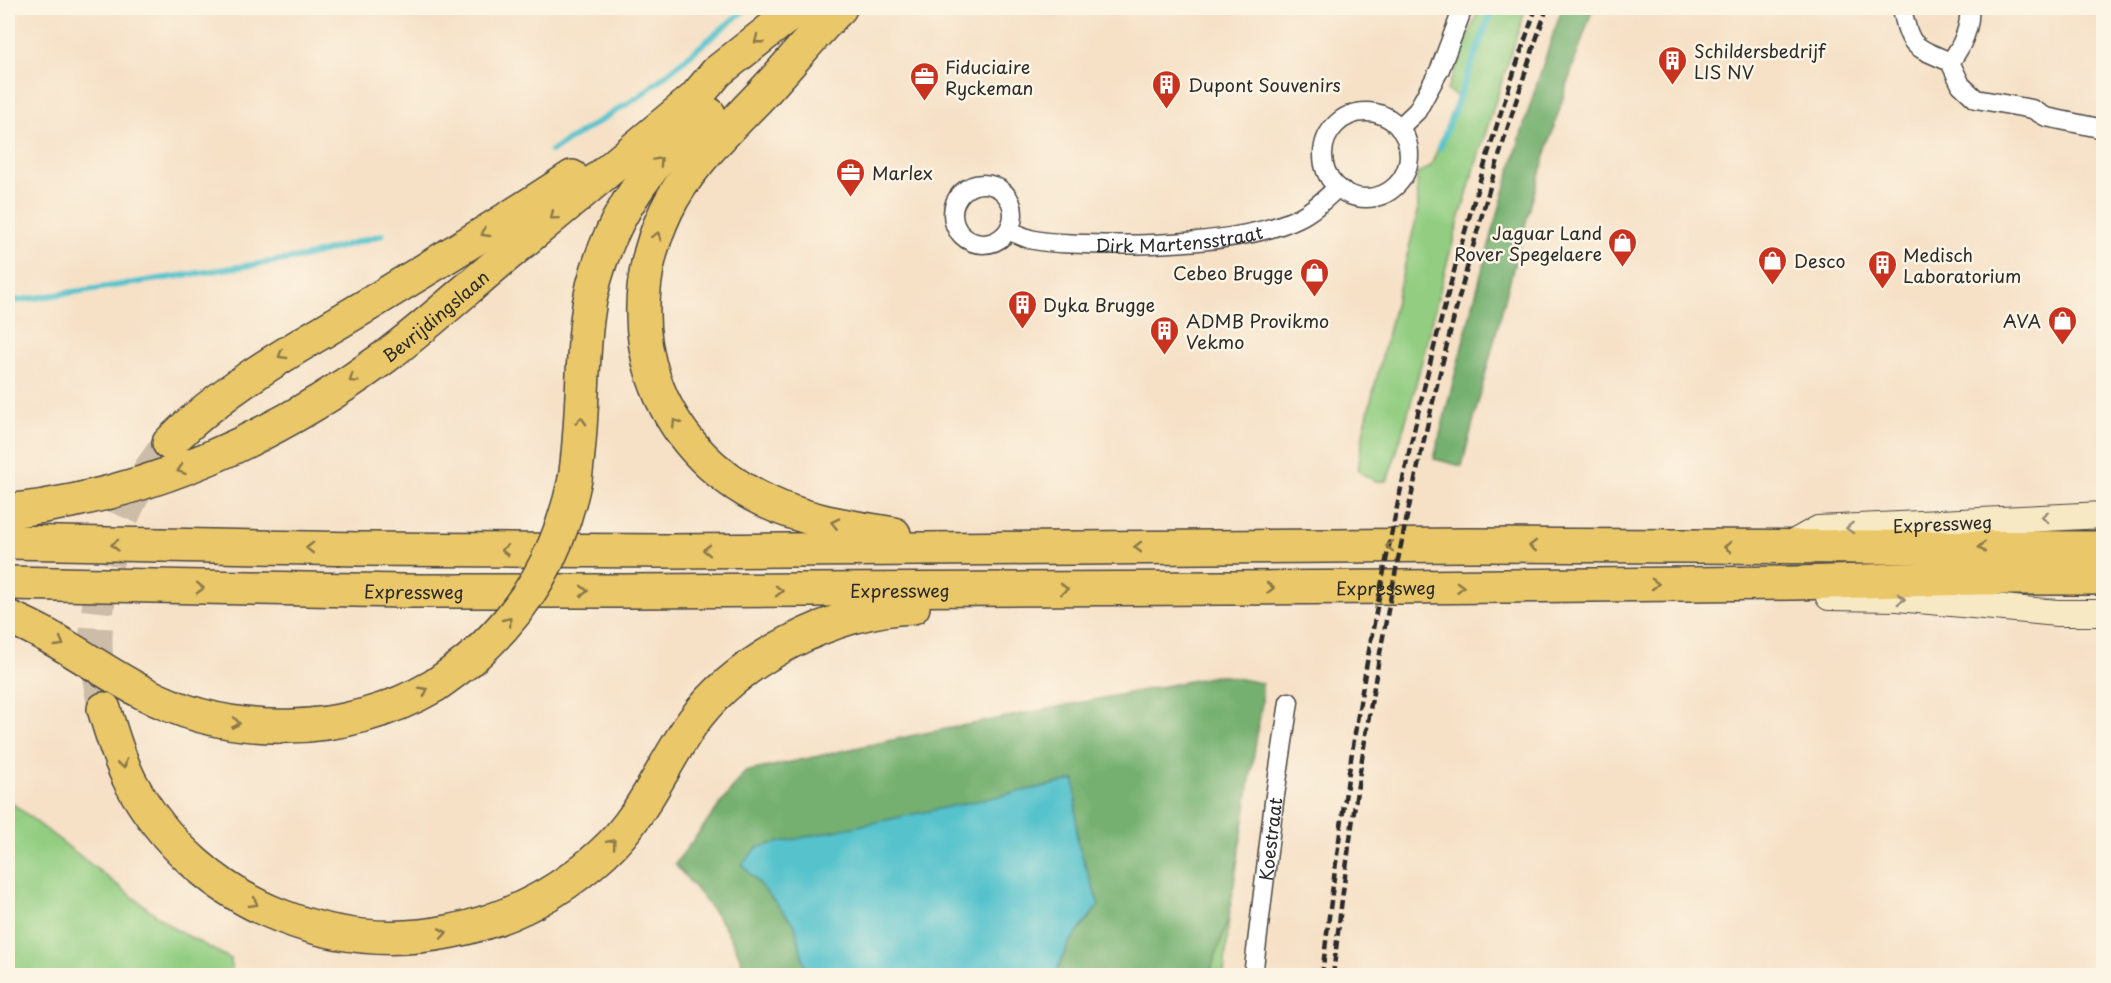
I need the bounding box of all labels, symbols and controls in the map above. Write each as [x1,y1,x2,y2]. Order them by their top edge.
one-way arrow [754,33,765,44]
place label: Schildersbedrijf LIS NV [1694,37,1827,85]
building icon: Schildersbedrijf LIS NV [1657,44,1689,86]
place label: Fiduciaire Ryckeman [945,53,1033,101]
office icon: Fiduciaire Ryckeman [908,60,940,102]
building icon: Dupont Souvenirs [1151,68,1183,110]
place label: Dupont Souvenirs [1188,71,1341,98]
office icon: Marlex [835,156,867,198]
one-way arrow [652,157,663,168]
place label: Marlex [872,159,933,186]
one-way arrow [549,209,560,220]
street label: Dirk Martensstraat [1095,217,1265,258]
place label: Jaguar Land Rover Spegelaere [1454,219,1602,267]
one-way arrow [481,226,491,238]
shop icon: Jaguar Land Rover Spegelaere [1607,226,1639,268]
one-way arrow [649,232,662,242]
place label: Medisch Laboratorium [1903,241,2021,289]
shop icon: Desco [1757,244,1789,286]
place label: Desco [1794,247,1846,274]
building icon: Medisch Laboratorium [1866,248,1898,290]
shop icon: Cebeo Brugge [1298,256,1330,298]
place label: Cebeo Brugge [1173,259,1293,286]
street label: Bevrijdingslaan [376,263,494,368]
building icon: Dyka Brugge [1006,288,1038,330]
place label: Dyka Brugge [1043,291,1155,318]
shop icon: AVA [2046,304,2078,346]
place label: ADMB Provikmo Vekmo [1186,307,1329,355]
place label: AVA [2003,307,2041,334]
building icon: ADMB Provikmo Vekmo [1149,314,1181,356]
one-way arrow [278,348,288,360]
one-way arrow [349,372,360,383]
one-way arrow [575,417,588,426]
one-way arrow [671,419,683,429]
one-way arrow [176,462,187,475]
street label: Expressweg [1892,507,1993,539]
one-way arrow [2041,511,2050,524]
one-way arrow [831,518,841,531]
one-way arrow [1846,522,1855,535]
one-way arrow [111,538,120,551]
one-way arrow [1529,539,1538,552]
one-way arrow [1385,540,1394,552]
one-way arrow [1133,541,1142,553]
one-way arrow [1724,541,1733,553]
one-way arrow [1978,541,1987,553]
one-way arrow [306,542,315,554]
one-way arrow [501,544,510,556]
one-way arrow [703,544,712,556]
street label: Expressweg [1336,573,1436,601]
street label: Expressweg [850,576,950,603]
street label: Expressweg [364,577,464,605]
one-way arrow [1650,578,1659,591]
one-way arrow [1455,581,1464,593]
one-way arrow [196,582,205,594]
one-way arrow [1266,582,1275,594]
one-way arrow [1060,583,1069,595]
one-way arrow [580,585,589,597]
one-way arrow [775,585,784,597]
one-way arrow [1896,592,1905,605]
one-way arrow [501,617,512,628]
one-way arrow [54,635,64,647]
one-way arrow [418,687,429,698]
one-way arrow [231,716,240,728]
one-way arrow [116,758,128,769]
street label: Koestraat [1251,795,1288,882]
one-way arrow [604,839,615,850]
one-way arrow [248,896,258,908]
one-way arrow [437,927,447,940]

